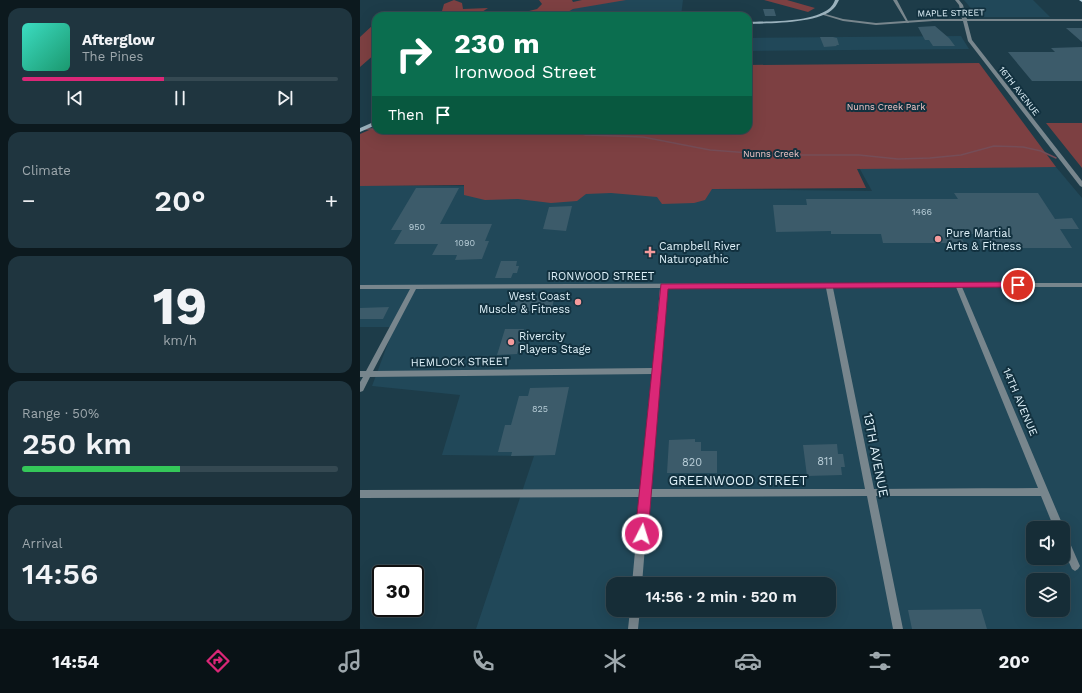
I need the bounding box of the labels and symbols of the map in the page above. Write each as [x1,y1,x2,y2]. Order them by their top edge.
street label: MAPLE STREET [917,7,985,19]
street label: 16TH AVENUE [997,65,1041,118]
park label: Nunns Creek Park [847,102,925,112]
park label: Nunns Creek [743,149,799,159]
house number: 1466 [912,207,932,217]
house number: 950 [409,222,426,232]
place label: Pure Martial Arts & Fitness [946,227,1021,253]
marker: Pure Martial Arts & Fitness [933,234,943,244]
house number: 1090 [455,238,476,248]
place label: Campbell River Naturopathic [659,240,741,266]
marker: Campbell River Naturopathic [644,246,656,258]
pin [1001,268,1035,302]
street label: IRONWOOD STREET [548,270,655,283]
place label: West Coast Muscle & Fitness [479,290,570,316]
marker: West Coast Muscle & Fitness [573,297,583,307]
place label: Rivercity Players Stage [519,330,591,356]
marker: Rivercity Players Stage [506,337,516,347]
street label: HEMLOCK STREET [411,355,510,369]
street label: 14TH AVENUE [1000,366,1040,438]
house number: 825 [532,404,548,414]
street label: 13TH AVENUE [860,412,892,498]
house number: 811 [817,455,833,468]
house number: 820 [682,456,702,469]
street label: GREENWOOD STREET [669,473,807,488]
position arrow [621,513,663,555]
speed limit sign: 30 [372,565,424,617]

